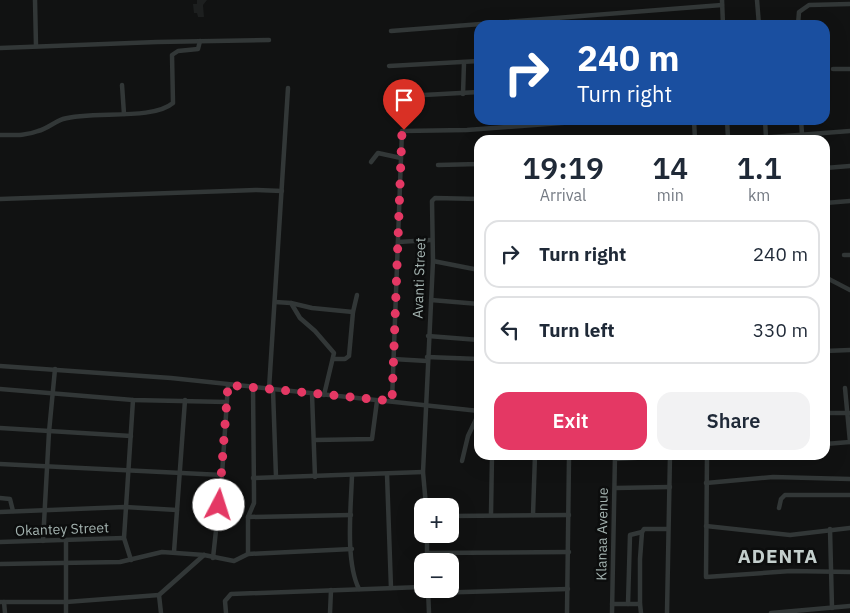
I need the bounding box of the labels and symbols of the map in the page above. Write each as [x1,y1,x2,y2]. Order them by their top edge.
pin [383,79,425,130]
street label: Avanti Street [409,237,429,319]
position arrow [192,478,244,530]
street label: Klanaa Avenue [592,487,612,581]
street label: Okantey Street [15,518,109,540]
district label: ADENTA [738,544,818,568]

